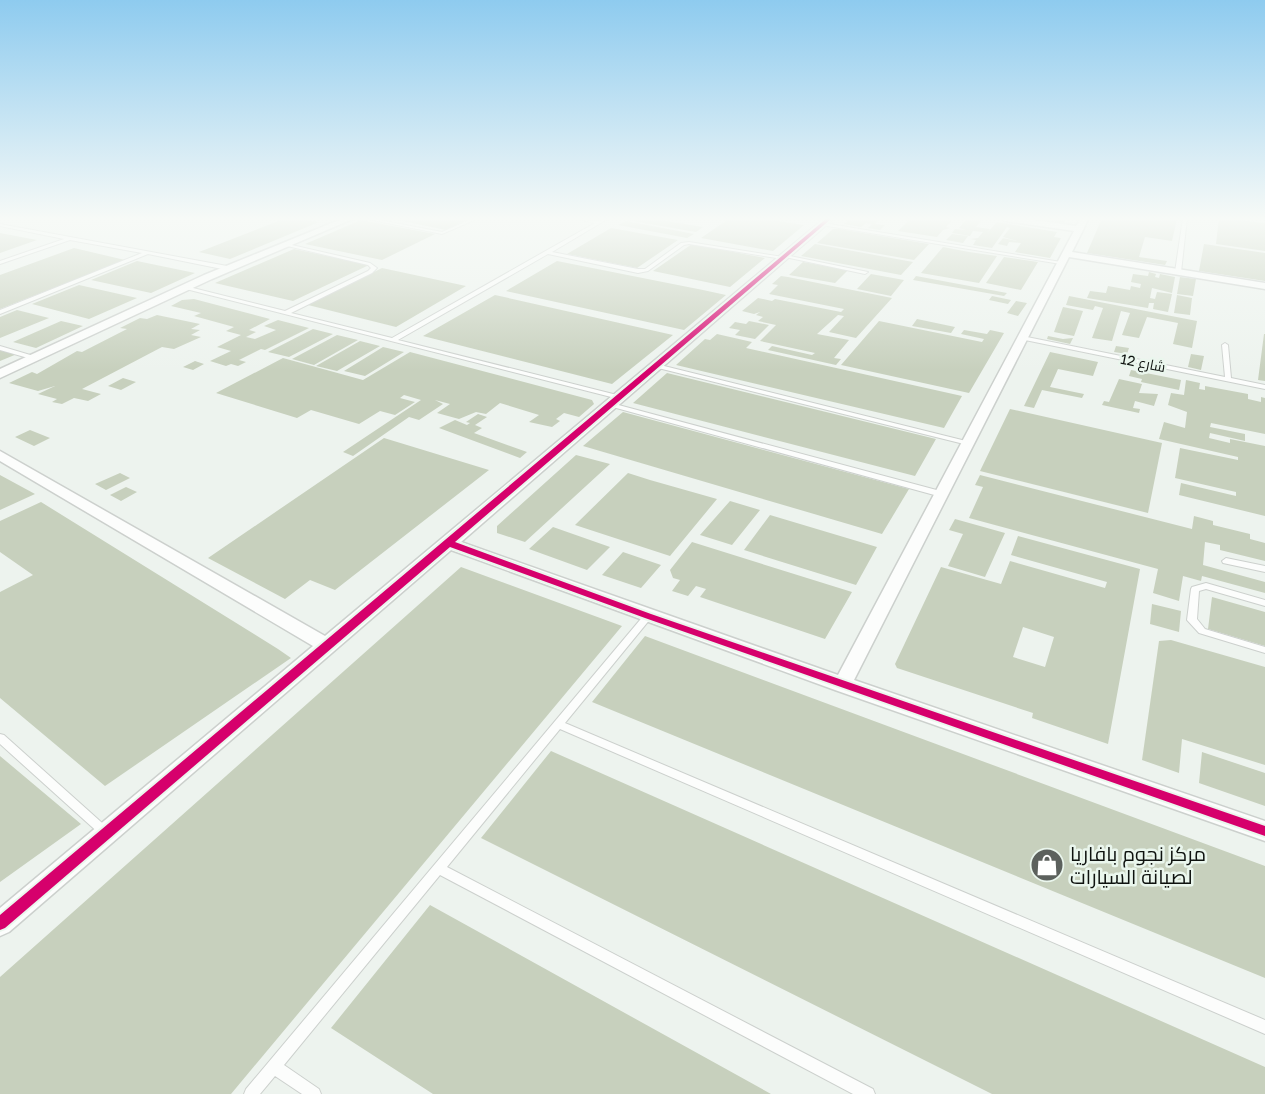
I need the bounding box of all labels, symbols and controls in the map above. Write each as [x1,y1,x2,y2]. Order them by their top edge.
street label: شارع 12 [1119,350,1167,376]
place label: مركز نجوم بافاريا لصيانة السيارات [1070,841,1206,889]
shop icon: مركز نجوم بافاريا لصيانة السيارات [1029,847,1065,883]

